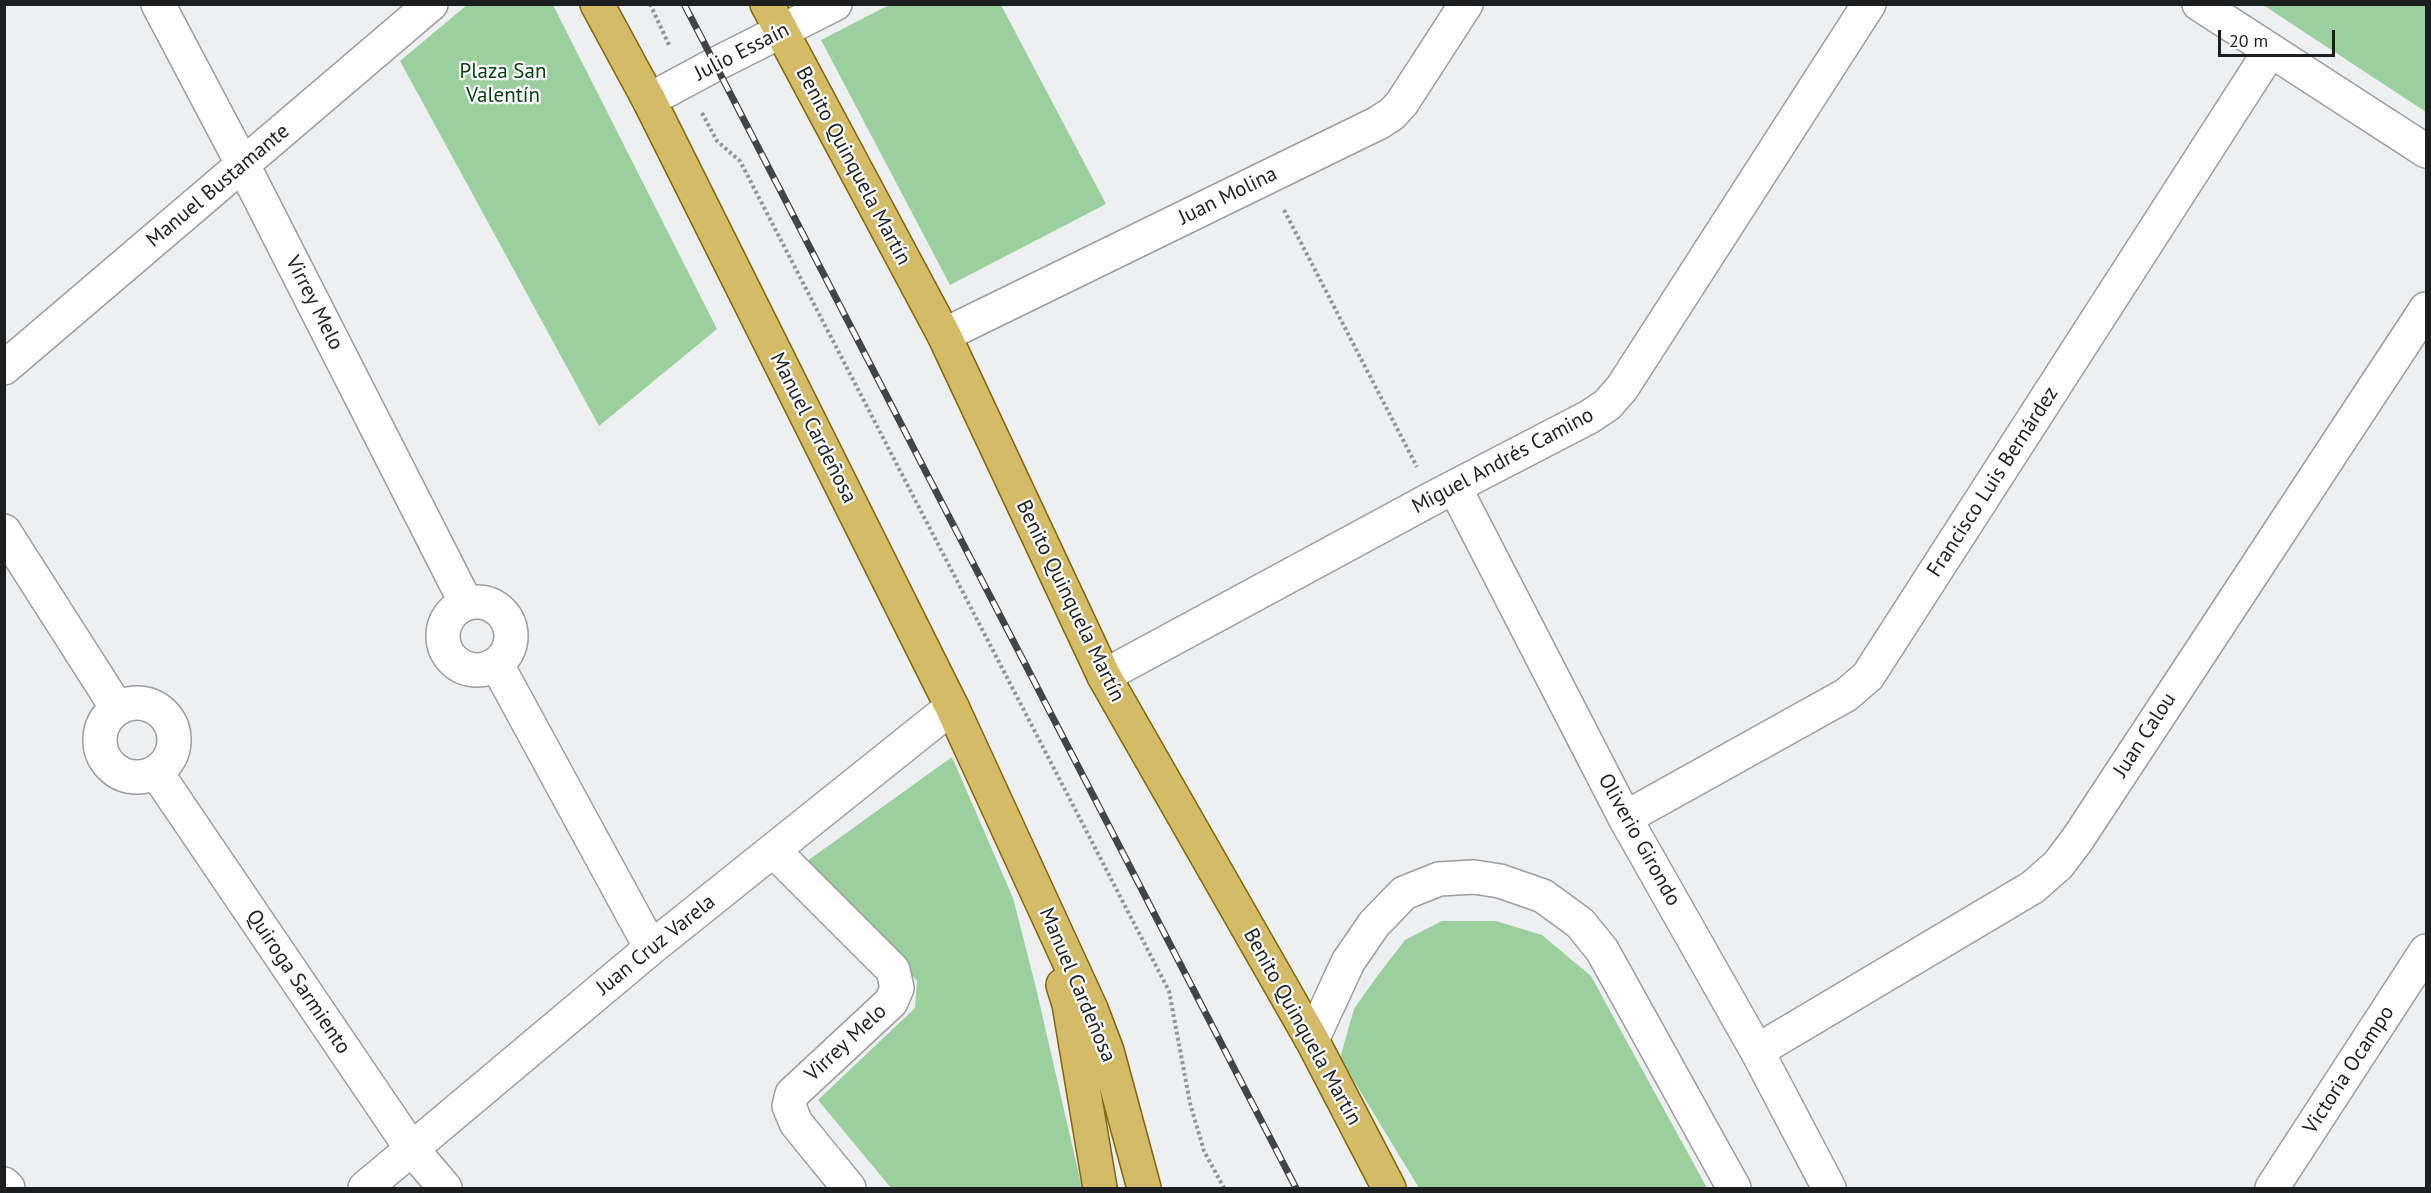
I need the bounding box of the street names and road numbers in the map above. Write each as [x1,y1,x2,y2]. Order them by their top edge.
street label: Julio Essaín [691,18,793,86]
street label: Benito Quinquela Martín [790,62,916,270]
street label: Manuel Bustamante [141,119,295,253]
street label: Juan Molina [1175,161,1281,231]
street label: Virrey Melo [280,252,348,354]
street label: Manuel Cardeñosa [764,349,862,507]
street label: Francisco Luis Bernárdez [1922,382,2064,582]
street label: Miguel Andrés Camino [1408,402,1598,520]
street label: Benito Quinquela Martín [1010,496,1130,706]
street label: Juan Calou [2108,688,2182,782]
street label: Oliverio Girondo [1592,770,1686,910]
street label: Juan Cruz Varela [591,889,721,1001]
street label: Manuel Cardeñosa [1033,904,1121,1066]
street label: Quiroga Sarmiento [240,905,356,1059]
street label: Benito Quinquela Martín [1237,924,1367,1130]
street label: Virrey Melo [800,999,892,1087]
street label: Victoria Ocampo [2298,1001,2400,1139]

